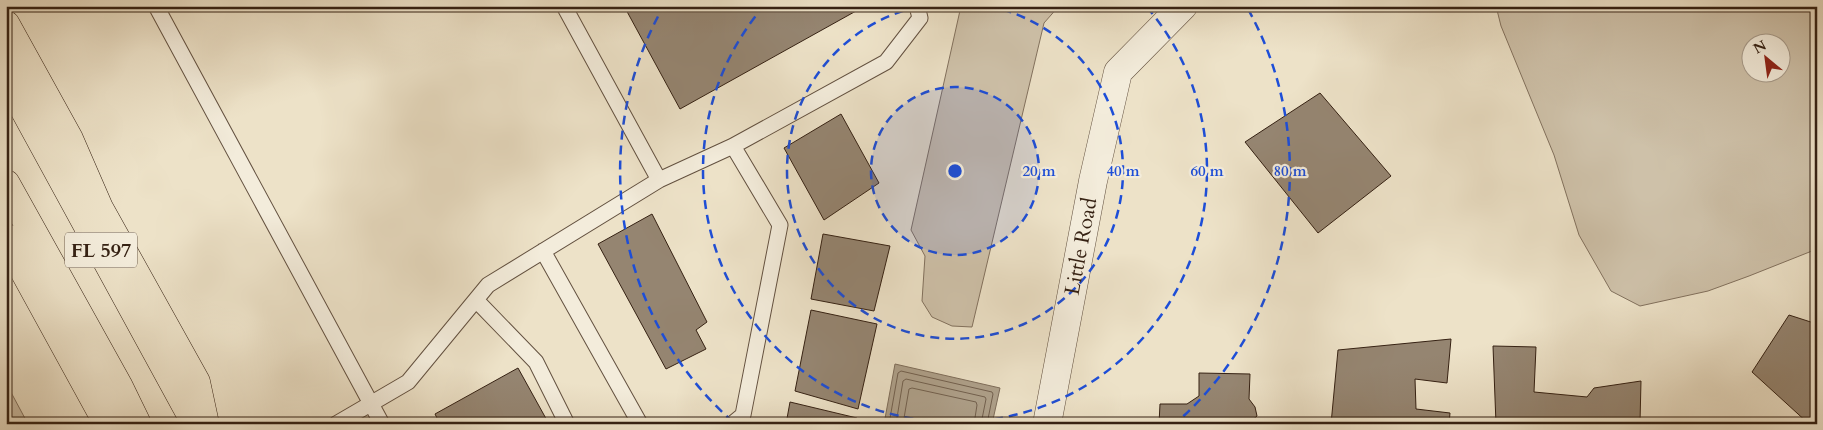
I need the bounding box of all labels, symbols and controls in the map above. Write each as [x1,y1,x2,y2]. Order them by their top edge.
north arrow [1740,32,1790,82]
text: N [1750,36,1770,58]
text: 20 m [1022,161,1056,181]
text: 40 m [1106,161,1140,181]
text: 60 m [1190,161,1224,181]
text: 80 m [1273,161,1307,181]
centre of rings [946,162,964,180]
street label: Little Road [1057,195,1104,297]
road number: FL 597 [65,232,137,268]

